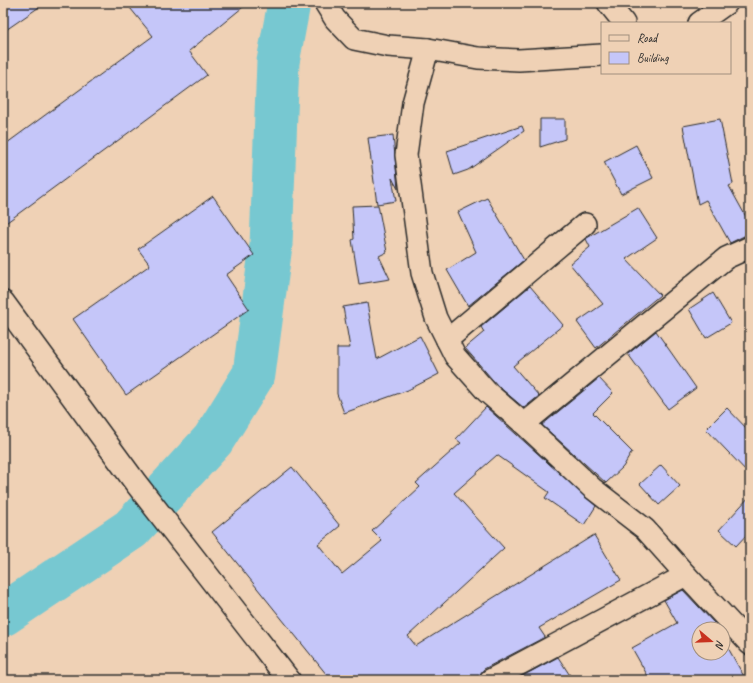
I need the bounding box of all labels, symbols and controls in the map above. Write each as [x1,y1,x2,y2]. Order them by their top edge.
legend [601,22,731,74]
text: Road [637,30,659,46]
text: Building [637,50,669,66]
north arrow [691,621,731,661]
text: N [712,639,728,652]

